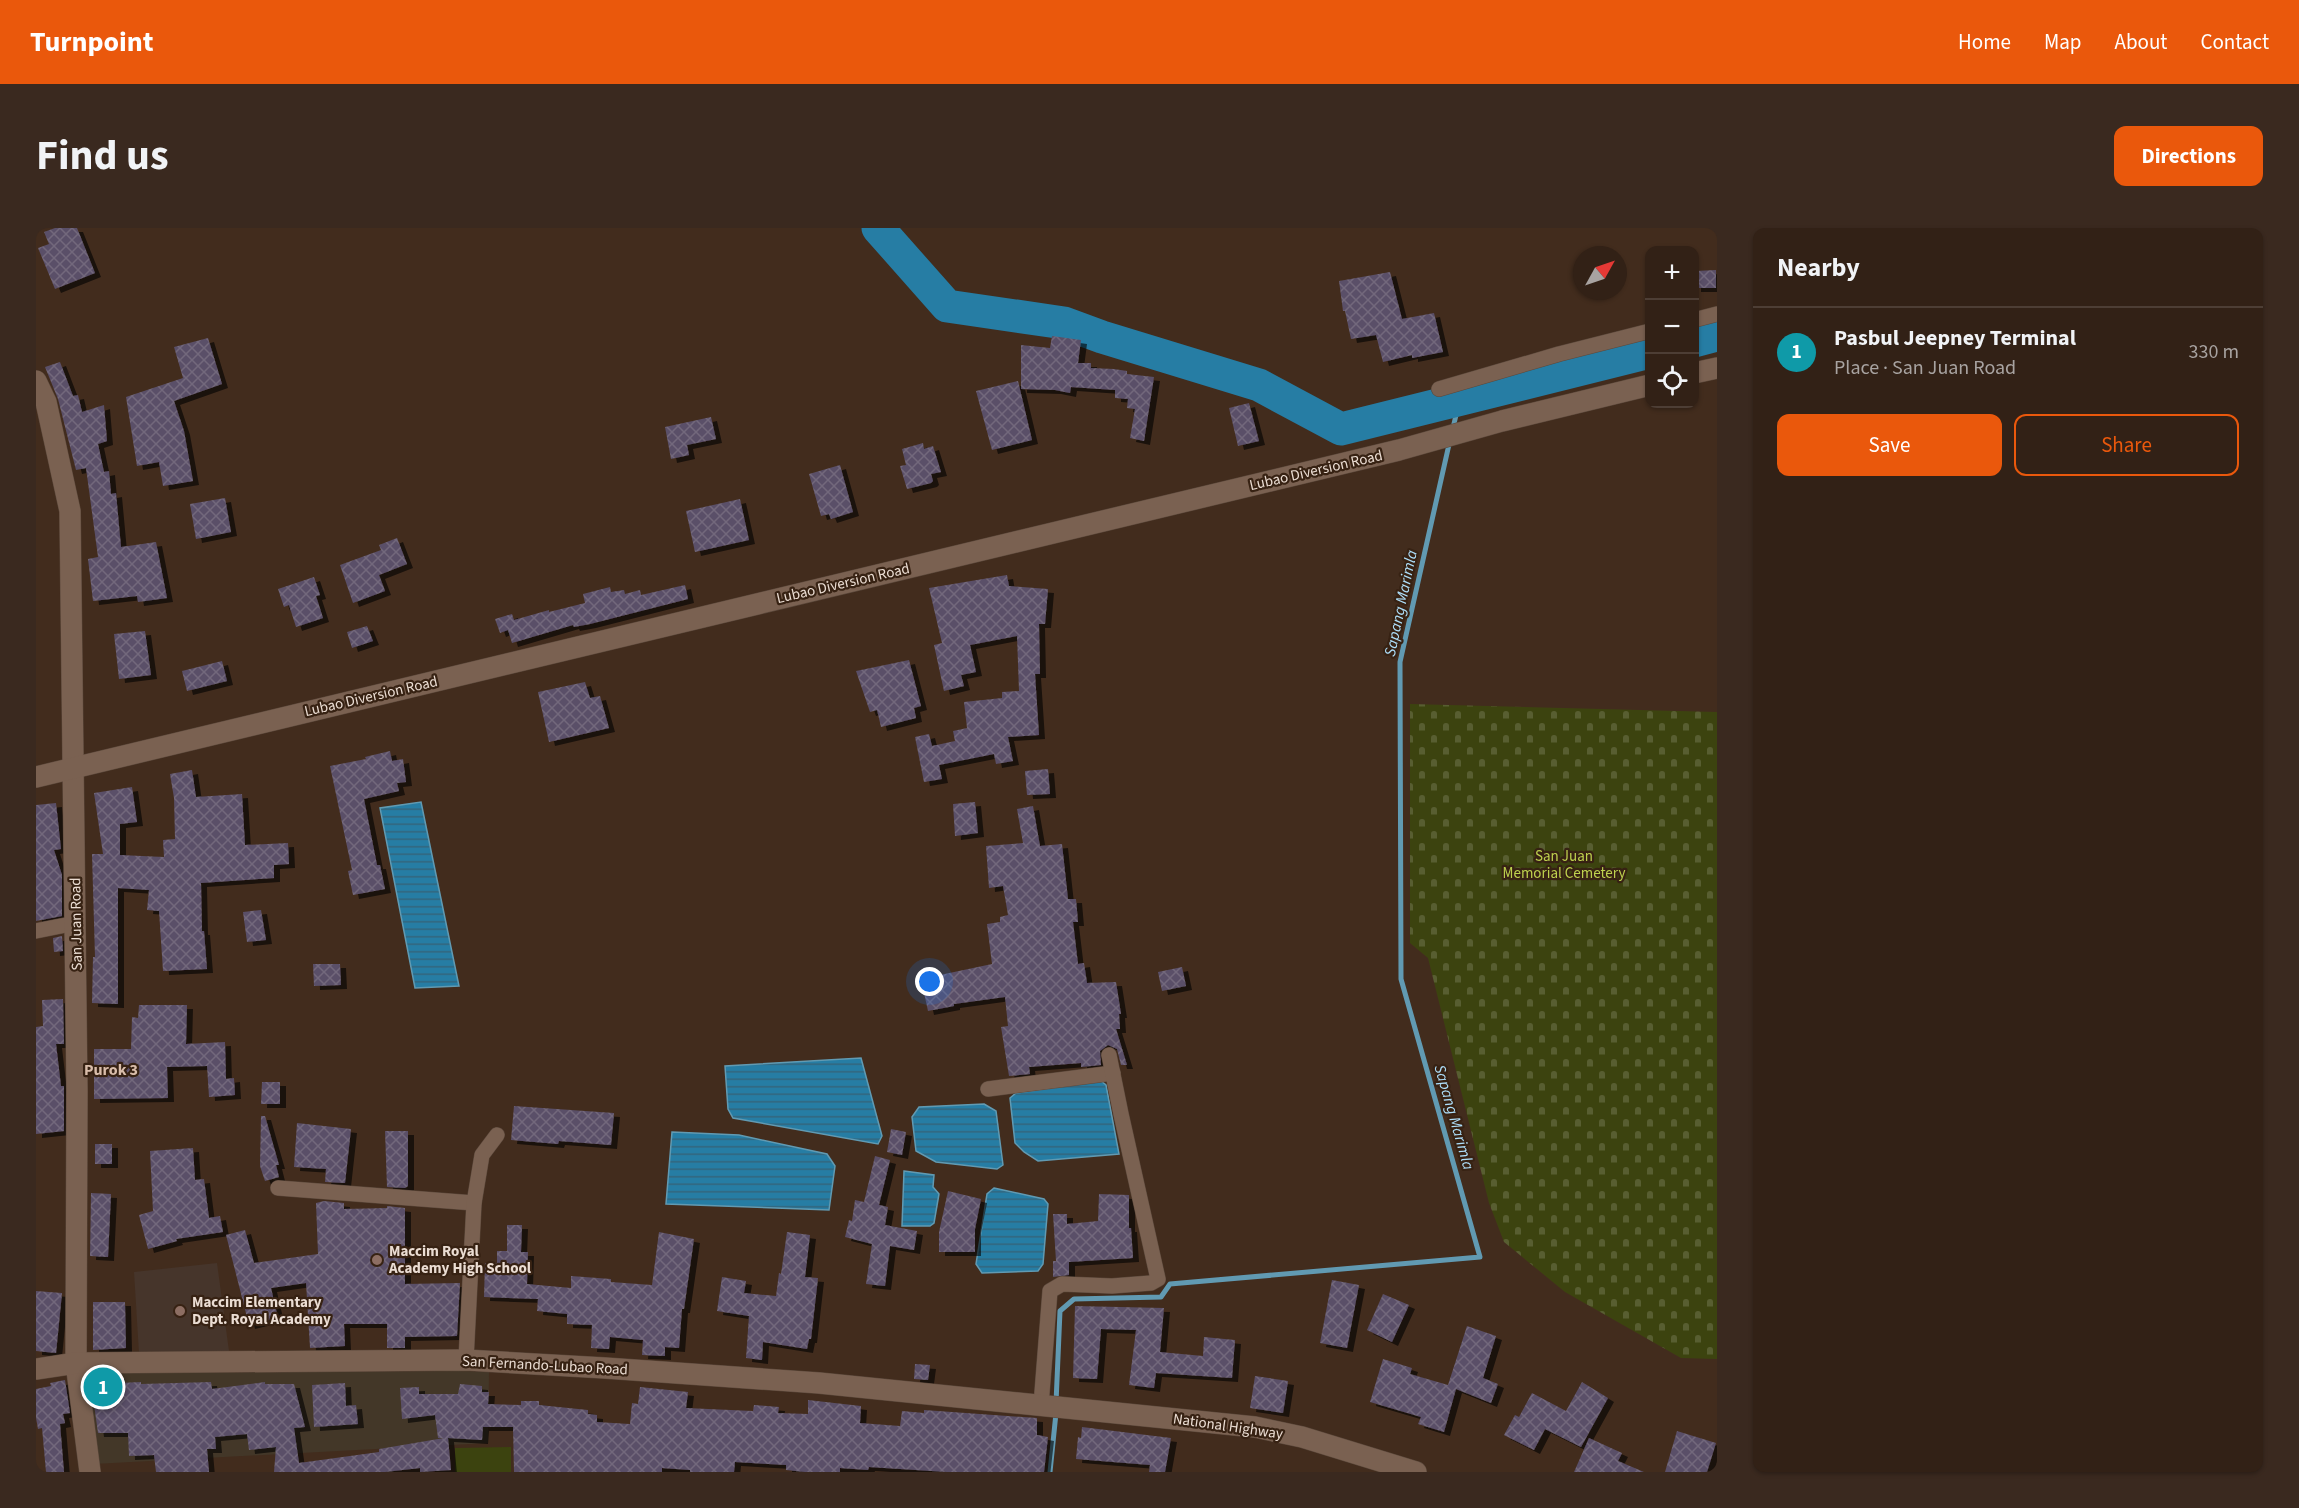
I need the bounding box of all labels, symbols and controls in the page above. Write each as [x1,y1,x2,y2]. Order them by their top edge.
text: Turnpoint [30,22,154,62]
text: Home [1958,27,2011,57]
text: Map [2044,27,2082,57]
text: About [2115,27,2167,57]
text: Contact [2200,27,2269,57]
text: Find us [36,126,169,186]
button: Directions [2114,126,2263,186]
north arrow [1573,246,1627,300]
map controls [1645,246,1699,408]
button: + [1645,246,1699,300]
text: Nearby [1777,249,1860,286]
button: − [1645,300,1699,354]
text: Pasbul Jeepney Terminal [1834,322,2076,354]
text: 1 [1791,338,1802,366]
text: 330 m [2189,338,2239,366]
button: locate [1645,354,1699,408]
text: Place · San Juan Road [1834,354,2016,382]
button: Save [1777,414,2002,476]
button: Share [2014,414,2239,476]
street label: Lubao Diversion Road [1247,445,1385,496]
water label: Sapang Marimla [1379,548,1423,658]
street label: Lubao Diversion Road [774,558,912,609]
street label: Lubao Diversion Road [302,671,440,722]
park label: San Juan Memorial Cemetery [1503,846,1625,884]
street label: San Juan Road [65,877,88,971]
your location [915,967,944,996]
district label: Purok 3 [84,1059,138,1081]
water label: Sapang Marimla [1429,1062,1480,1173]
place label: Maccim Royal Academy High School [388,1241,532,1279]
marker: Maccim Royal Academy High School [370,1253,384,1267]
place label: Maccim Elementary Dept. Royal Academy [192,1292,331,1330]
marker: Maccim Elementary Dept. Royal Academy [173,1304,187,1318]
street label: San Fernando-Lubao Road [461,1351,628,1380]
pin: 1 [84,1364,122,1410]
street label: National Highway [1172,1408,1284,1445]

